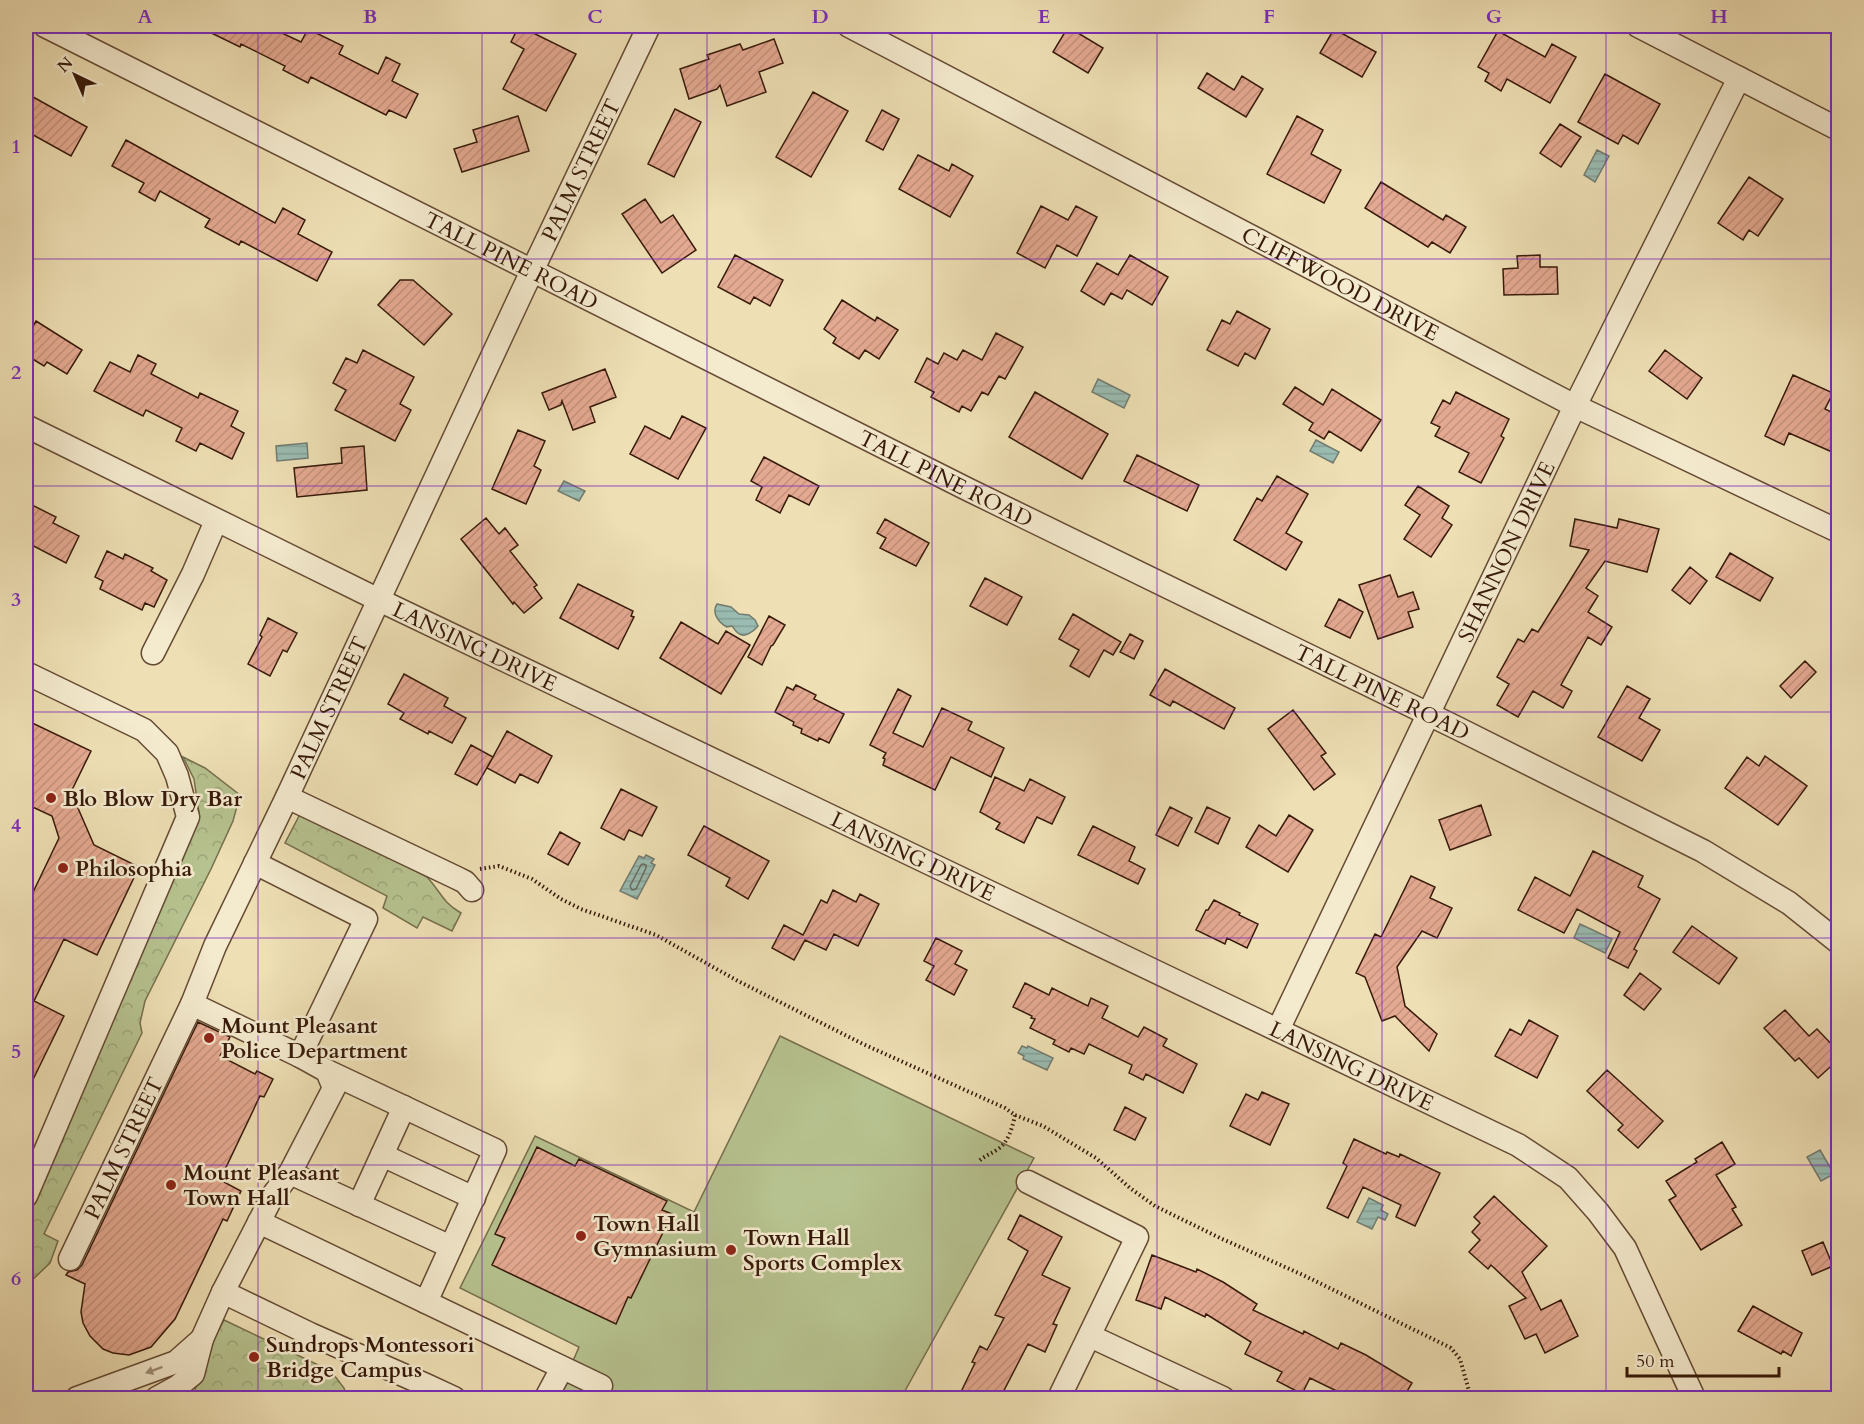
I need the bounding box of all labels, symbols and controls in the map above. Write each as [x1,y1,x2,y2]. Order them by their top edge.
text: A [137,3,153,30]
text: B [363,3,377,30]
text: C [587,3,603,30]
text: D [811,3,829,30]
text: E [1038,3,1050,30]
text: F [1263,3,1275,30]
text: G [1486,3,1502,30]
text: H [1710,3,1728,30]
north arrow [45,45,105,105]
text: N [53,52,78,78]
street label: PALM STREET [534,94,628,246]
text: 1 [11,133,21,160]
street label: TALL PINE ROAD [419,205,603,317]
street label: CLIFFWOOD DRIVE [1236,220,1444,348]
text: 2 [11,359,21,386]
street label: TALL PINE ROAD [853,423,1038,535]
street label: SHANNON DRIVE [1451,457,1563,647]
text: 3 [11,586,21,613]
street label: LANSING DRIVE [387,595,562,699]
street label: PALM STREET [283,632,376,784]
street label: TALL PINE ROAD [1290,637,1475,748]
place label: Blo Blow Dry Bar [63,784,242,814]
marker: Blo Blow Dry Bar [44,791,58,805]
street label: LANSING DRIVE [826,804,1000,909]
text: 4 [11,812,21,839]
place label: Philosophia [75,854,193,884]
marker: Philosophia [56,861,70,875]
place label: Mount Pleasant Police Department [221,1011,408,1066]
street label: LANSING DRIVE [1264,1014,1439,1119]
marker: Mount Pleasant Police Department [202,1031,216,1045]
text: 5 [11,1038,21,1065]
street label: PALM STREET [77,1072,171,1225]
place label: Mount Pleasant Town Hall [183,1158,340,1213]
marker: Mount Pleasant Town Hall [164,1178,178,1192]
place label: Town Hall Gymnasium [593,1209,718,1264]
place label: Town Hall Sports Complex [743,1223,902,1278]
marker: Town Hall Gymnasium [574,1229,588,1243]
marker: Town Hall Sports Complex [724,1243,738,1257]
text: 6 [11,1265,21,1292]
place label: Sundrops Montessori Bridge Campus [266,1330,475,1385]
scale bar [1627,1340,1778,1378]
text: 50 m [1636,1349,1675,1374]
marker: Sundrops Montessori Bridge Campus [247,1350,261,1364]
one-way arrow [144,1366,162,1376]

